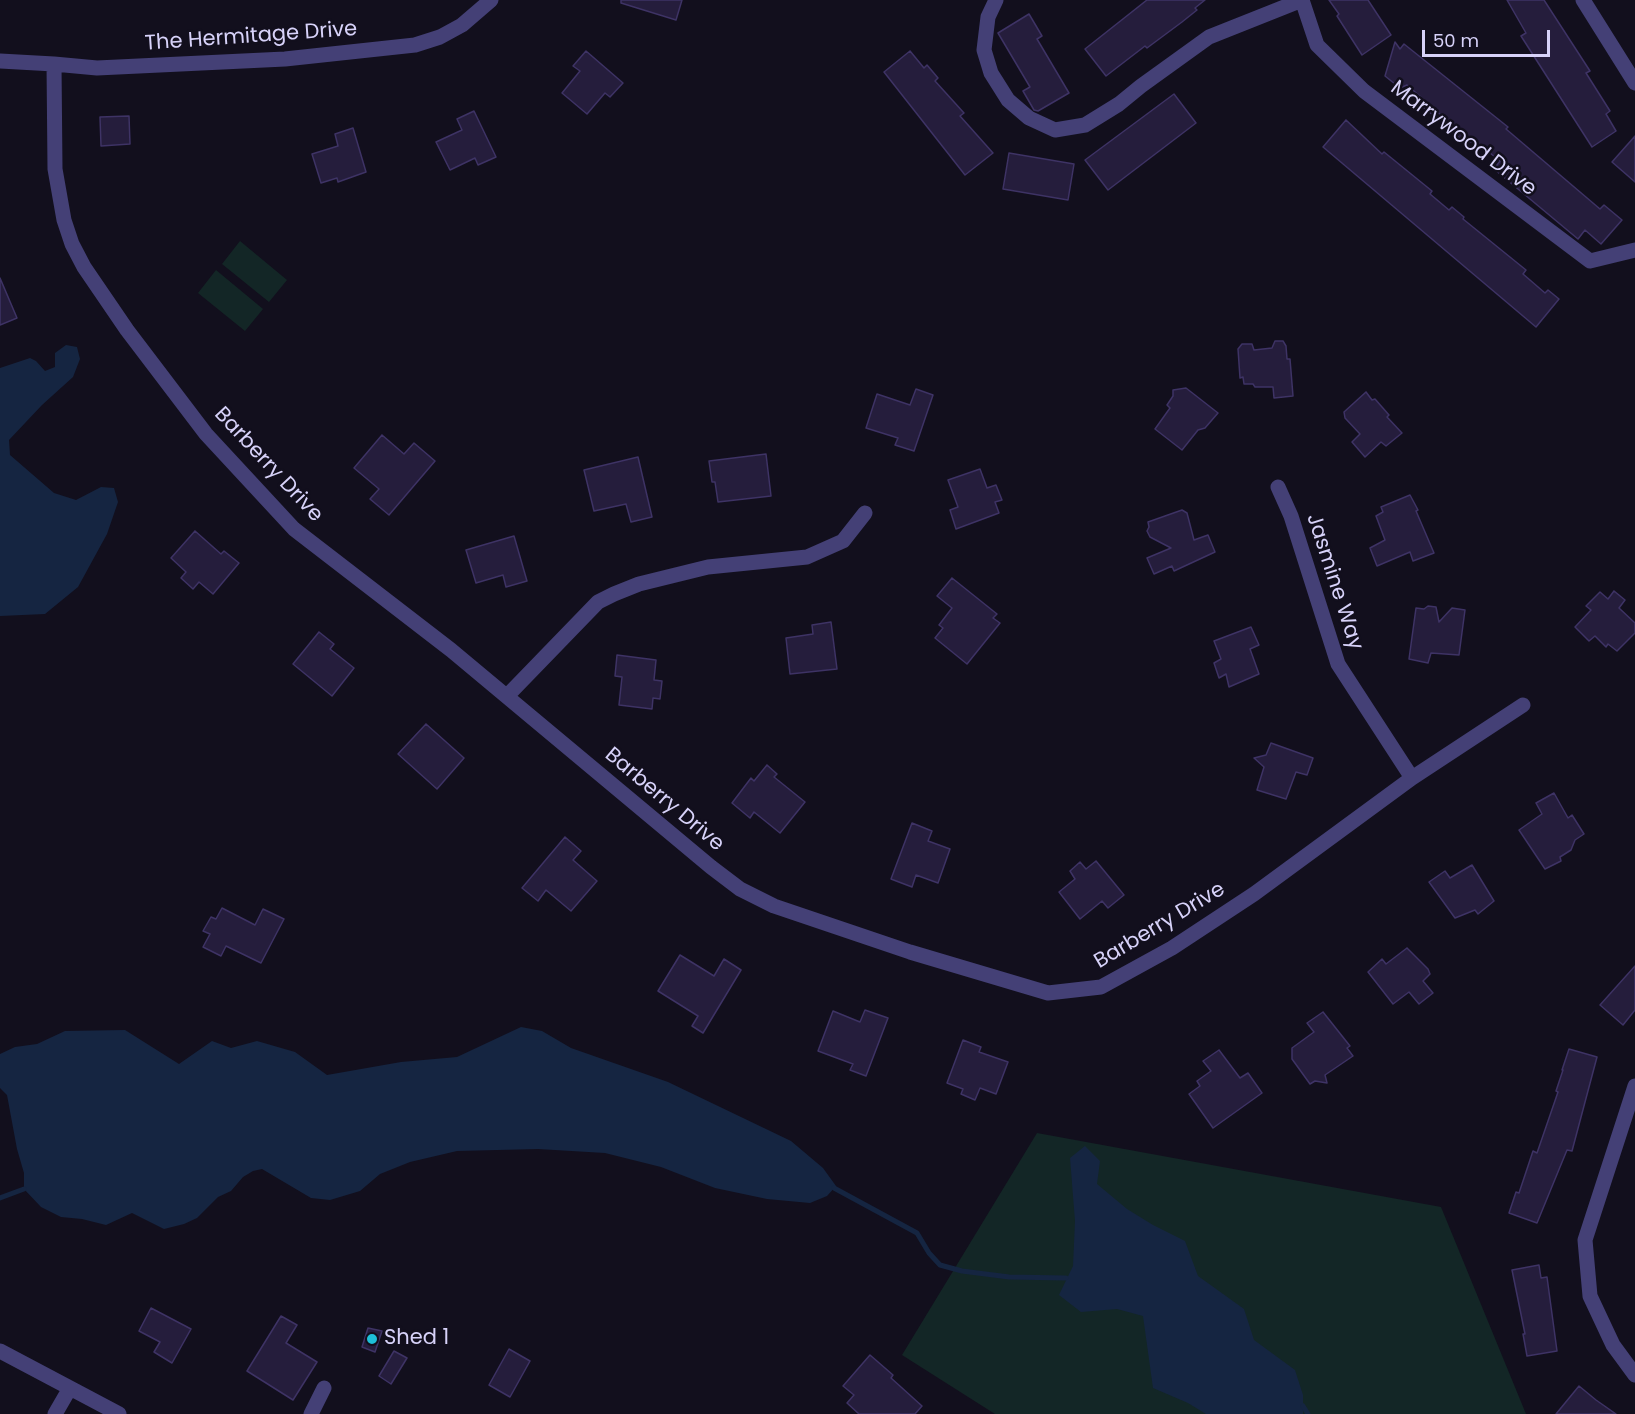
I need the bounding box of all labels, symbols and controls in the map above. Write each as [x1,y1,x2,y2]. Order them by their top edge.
street label: The Hermitage Drive [144,17,358,57]
scale bar [1425,18,1552,56]
text: 50 m [1433,28,1479,53]
street label: Marrywood Drive [1385,76,1541,202]
street label: Barberry Drive [208,402,328,528]
street label: Jasmine Way [1300,511,1368,653]
street label: Barberry Drive [599,743,729,857]
street label: Barberry Drive [1090,877,1230,975]
place label: Shed 1 [384,1326,449,1352]
marker: Shed 1 [365,1332,379,1346]

